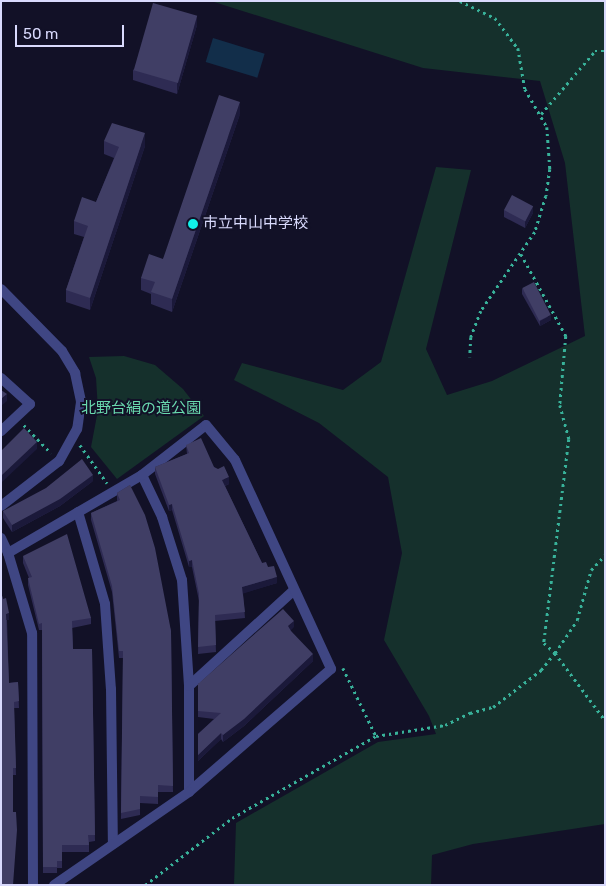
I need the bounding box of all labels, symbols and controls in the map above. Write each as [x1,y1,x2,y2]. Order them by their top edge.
scale bar [18,15,126,47]
text: 50 m [23,25,58,43]
place label: 市立中山中学校 [203,215,308,233]
marker: 市立中山中学校 [187,218,199,230]
park label: 北野台絹の道公園 [81,400,201,418]

